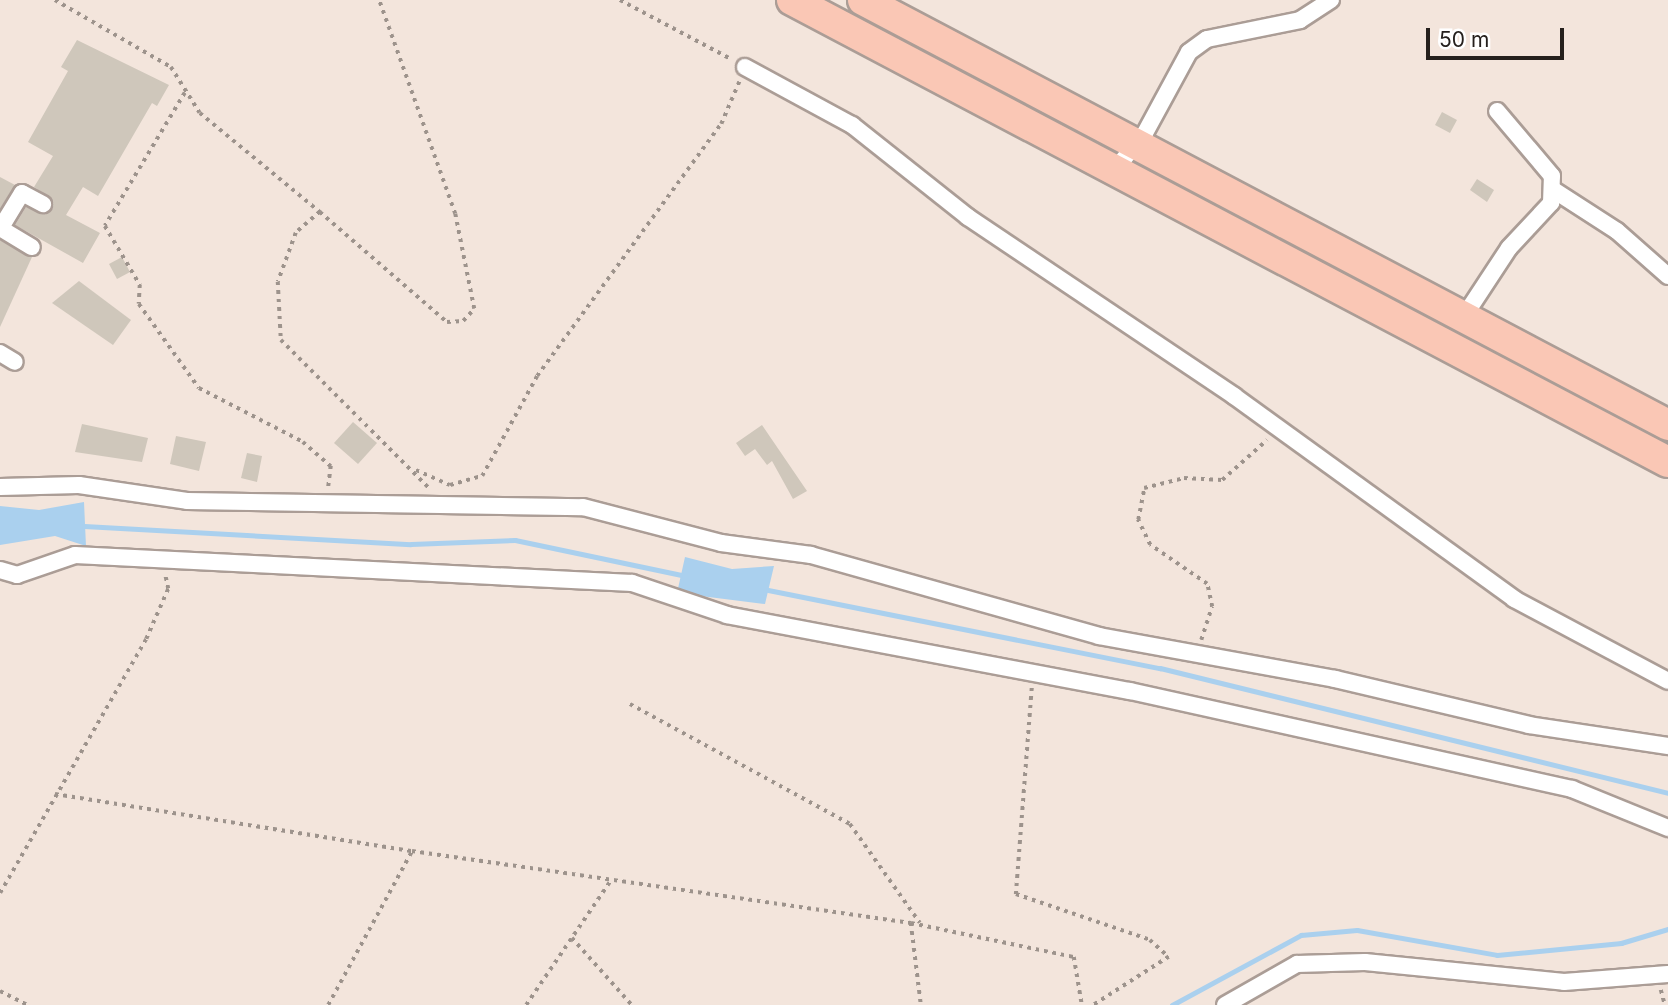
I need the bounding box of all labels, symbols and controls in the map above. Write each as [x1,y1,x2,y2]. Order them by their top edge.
scale bar [1430,14,1568,58]
text: 50 m [1439,27,1489,52]

